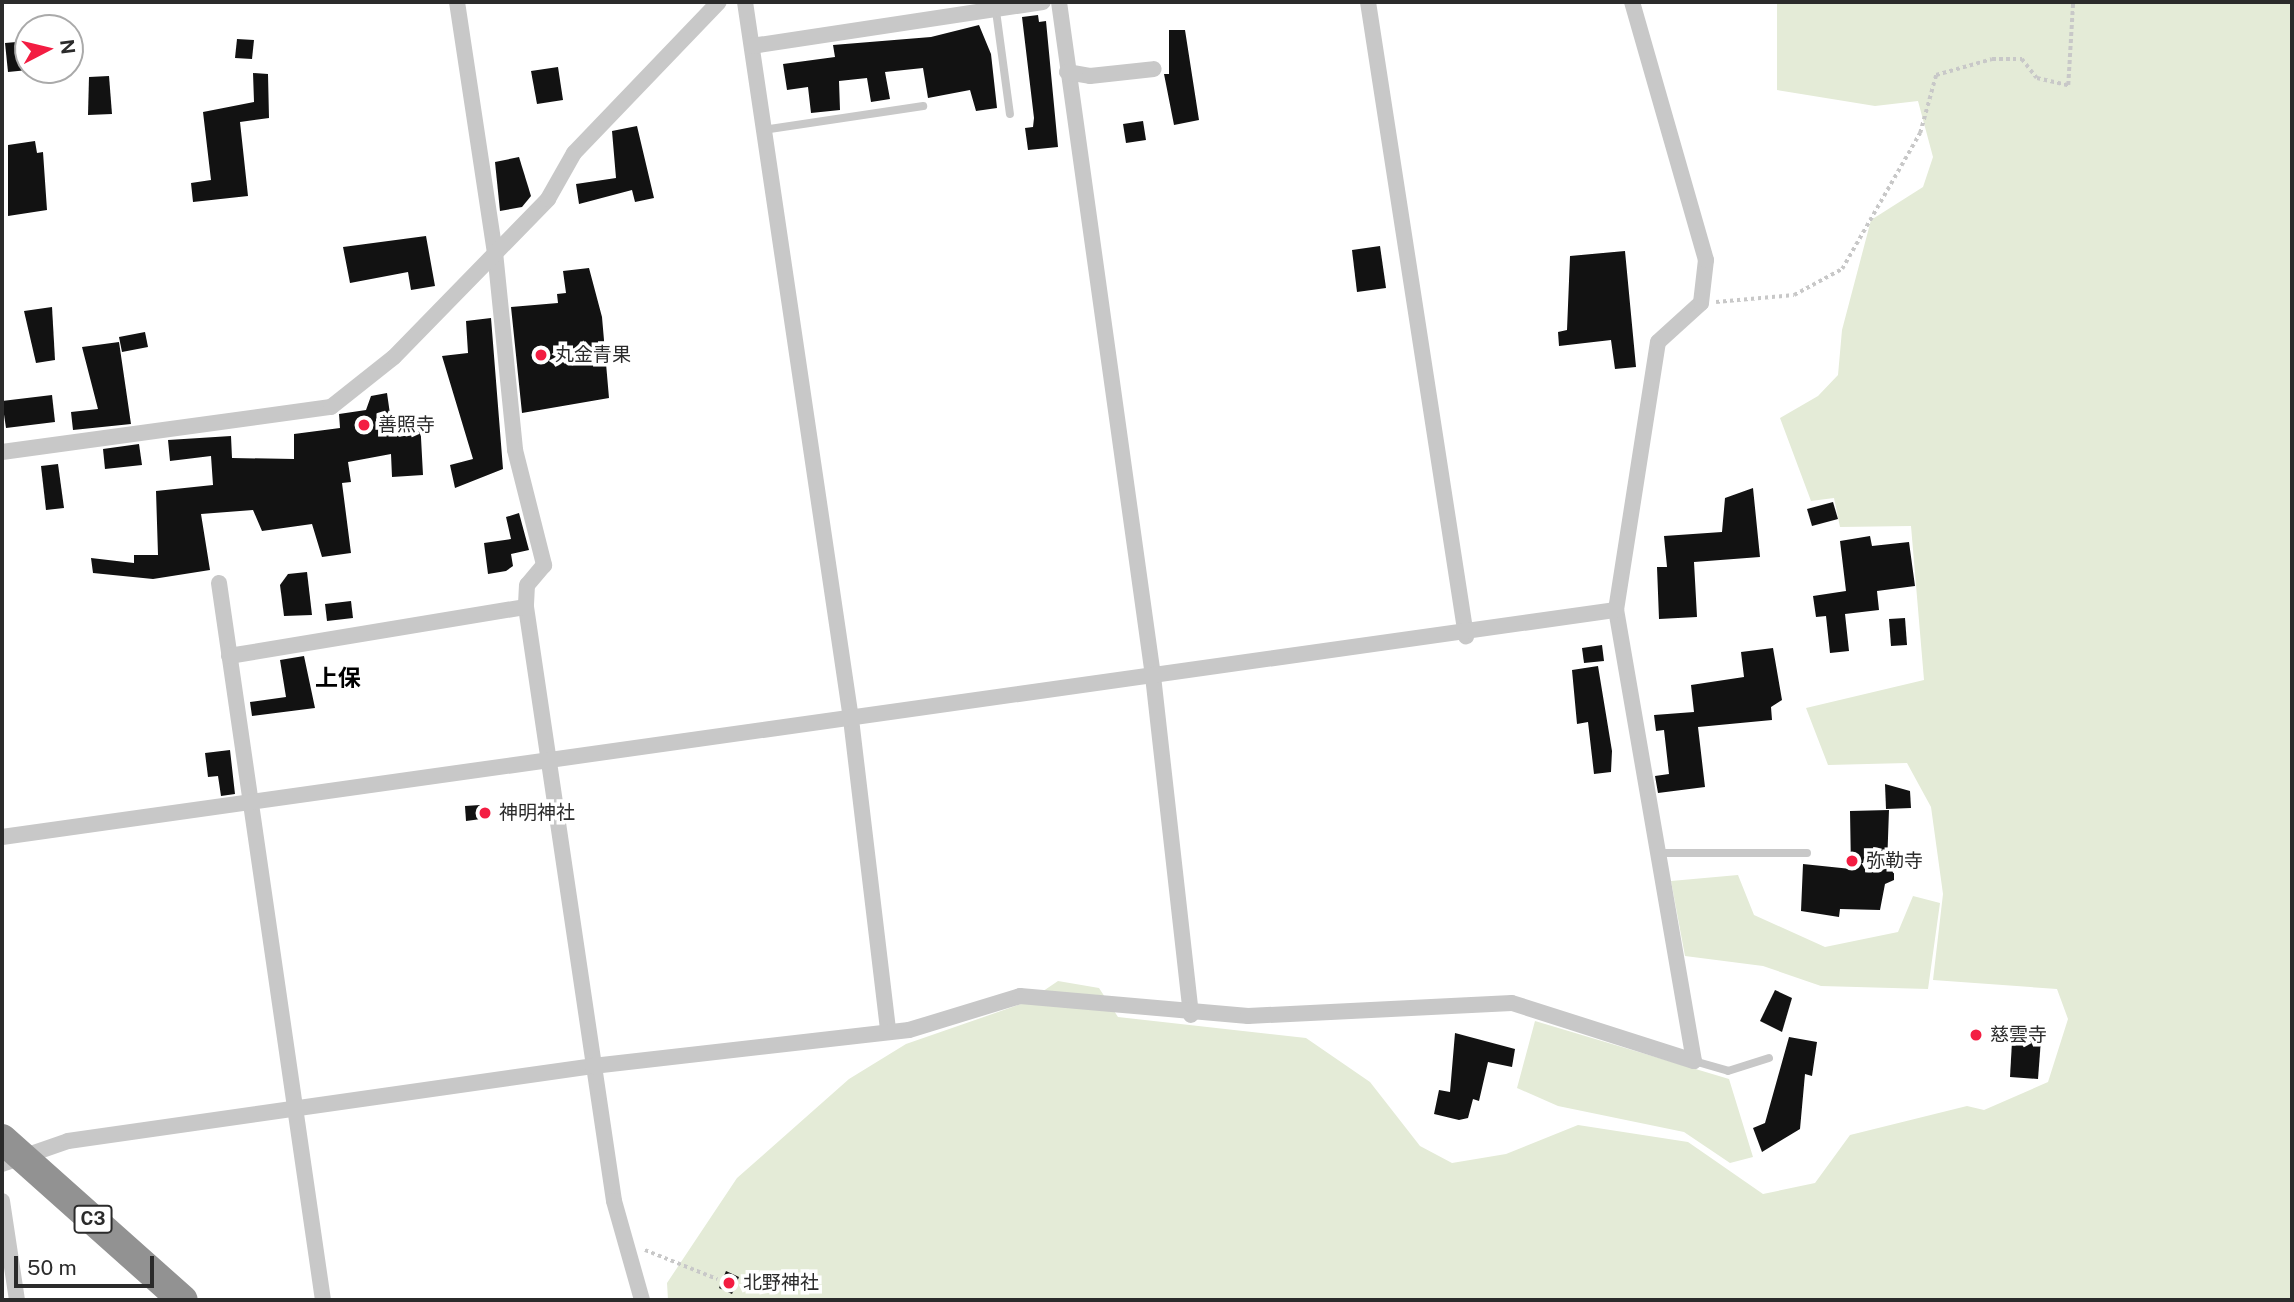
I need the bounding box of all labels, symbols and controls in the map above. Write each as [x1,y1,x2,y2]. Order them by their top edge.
north arrow [14,14,84,84]
text: N [56,38,80,55]
place label: 丸金青果 [555,344,631,366]
marker: 丸金青果 [533,347,549,363]
place label: 善照寺 [378,414,435,436]
marker: 善照寺 [356,417,372,433]
district label: 上保 [315,664,361,692]
place label: 神明神社 [499,802,575,824]
marker: 神明神社 [477,805,493,821]
place label: 弥勒寺 [1866,850,1923,872]
marker: 弥勒寺 [1844,853,1860,869]
place label: 慈雲寺 [1990,1024,2047,1046]
marker: 慈雲寺 [1968,1027,1984,1043]
road number: C3 [72,1204,114,1234]
scale bar [18,1242,158,1286]
text: 50 m [27,1255,77,1280]
place label: 北野神社 [743,1272,819,1294]
marker: 北野神社 [721,1275,737,1291]

